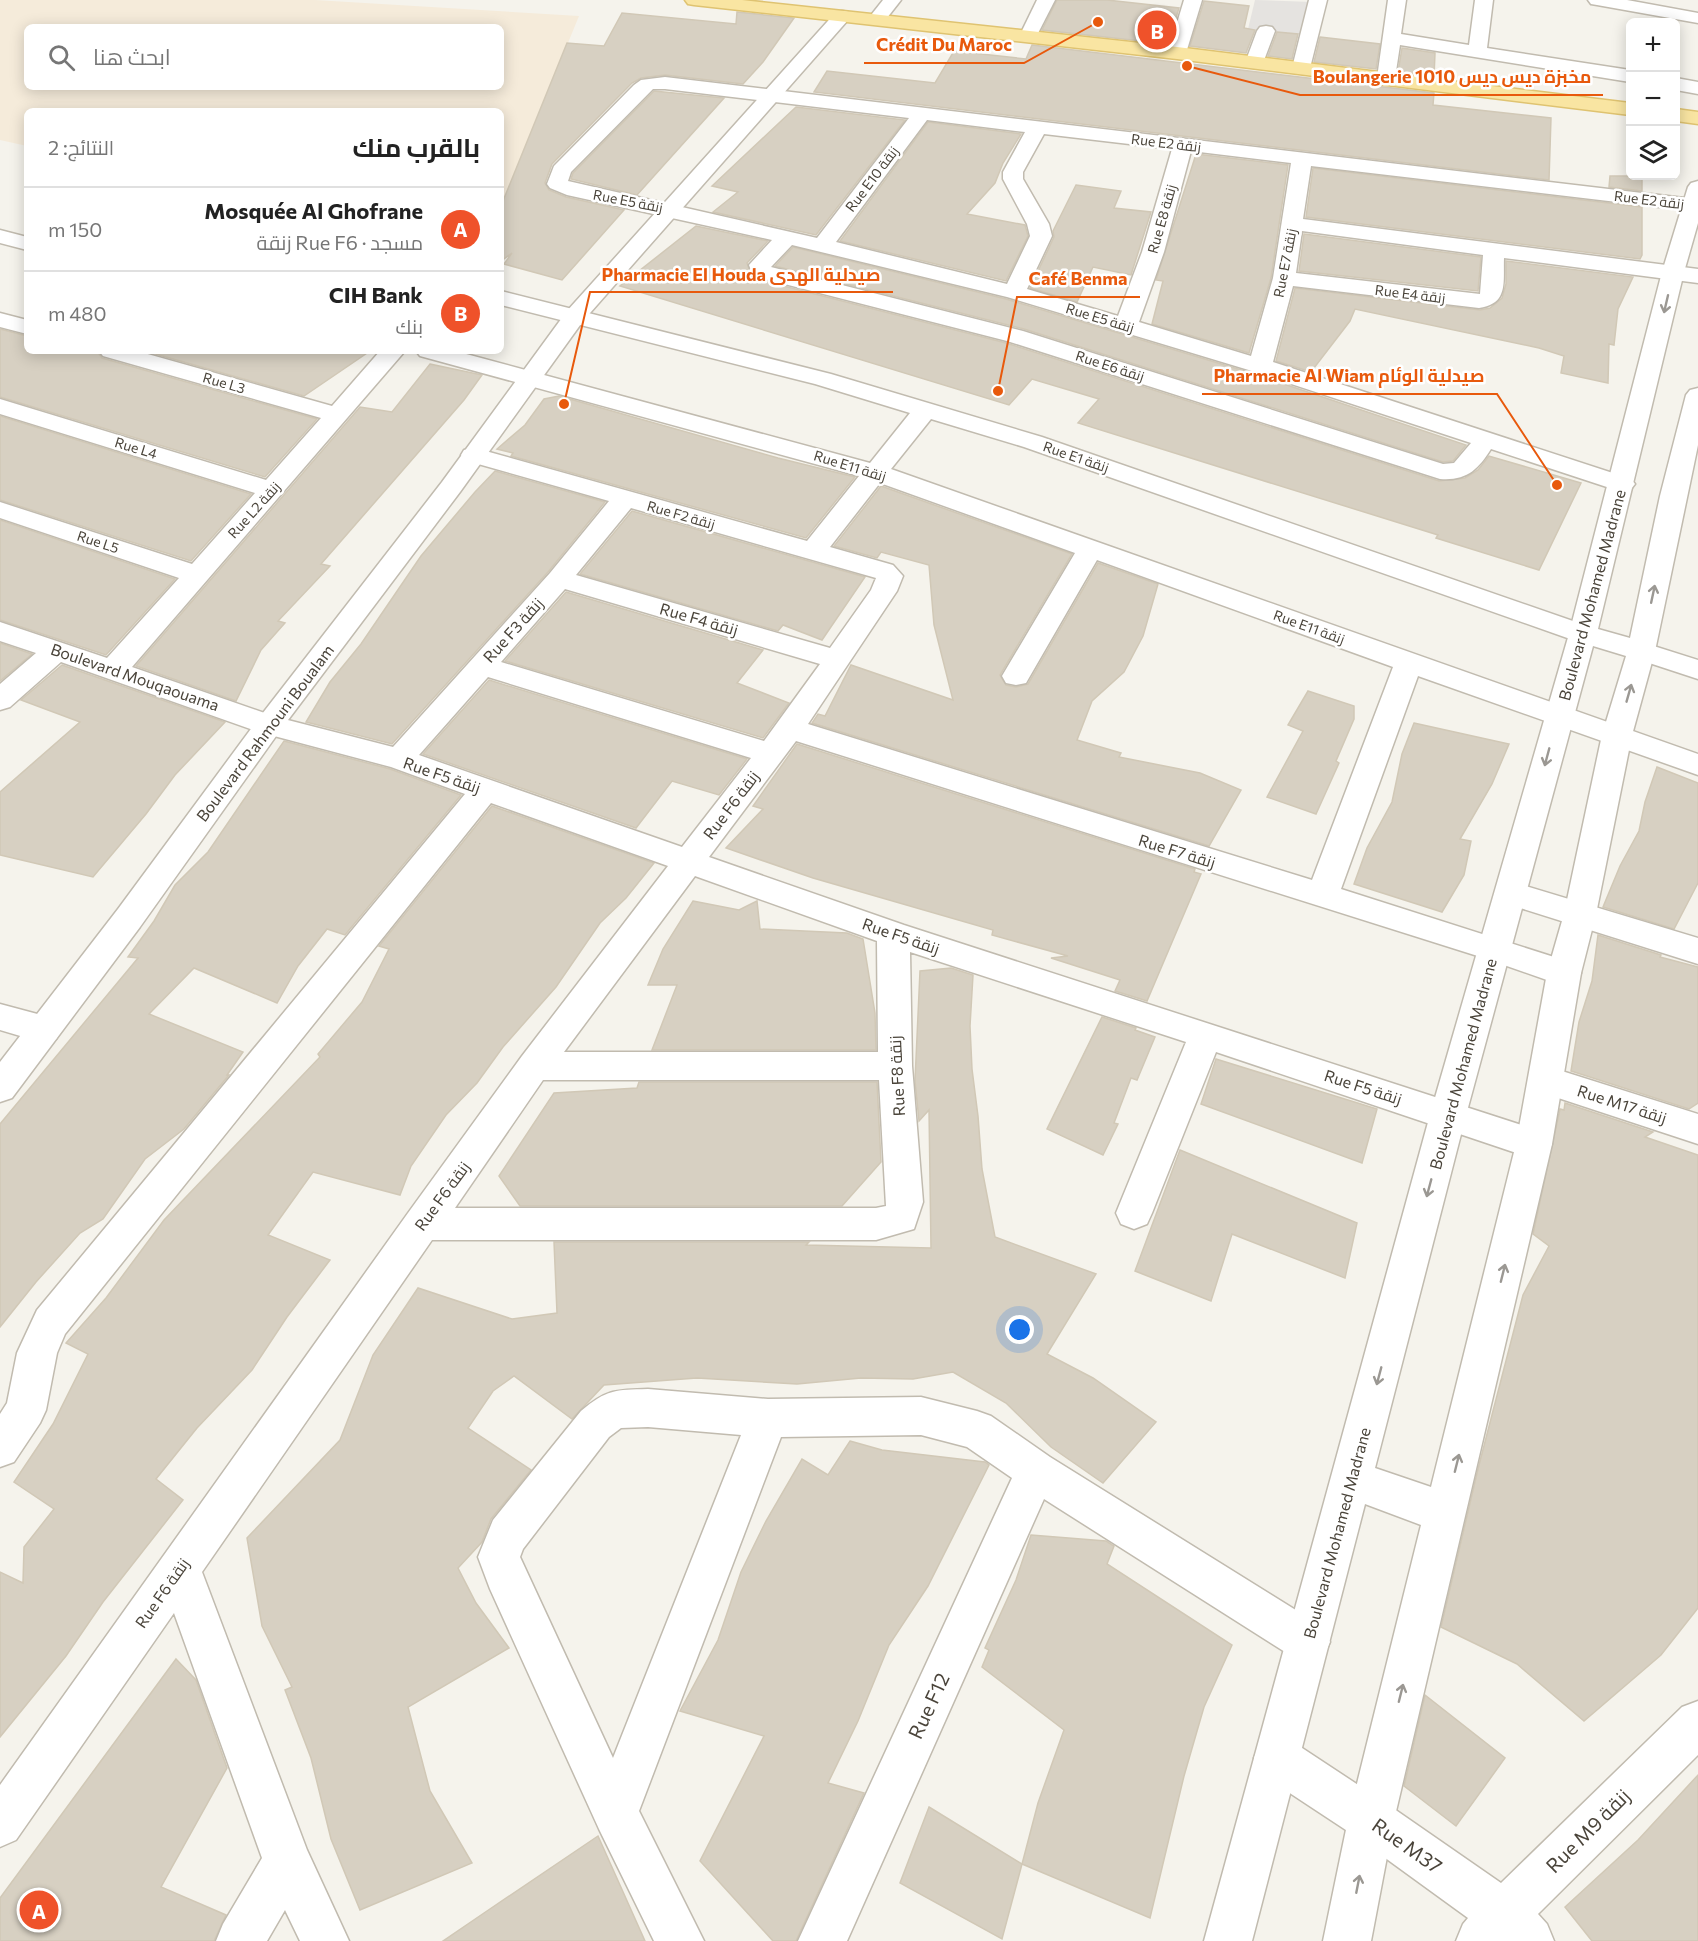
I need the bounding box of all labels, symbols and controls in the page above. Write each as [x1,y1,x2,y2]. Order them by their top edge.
pin: B [1138,8,1176,52]
map controls [1626,18,1680,180]
button: + [1626,18,1680,72]
search box [24,24,504,90]
callout: Crédit Du Maroc [864,27,1024,63]
text: Crédit Du Maroc [876,33,1012,55]
icon: search [45,41,78,74]
text: ابحث هنا [93,43,171,70]
callout: Boulangerie 1010 مخبزة ديس ديس [1300,59,1603,95]
text: Boulangerie 1010 مخبزة ديس ديس [1313,65,1591,88]
button: − [1626,72,1680,126]
button: layers [1626,126,1680,180]
street label: Rue E2 زنقة [1130,130,1202,155]
text: بالقرب منك [352,131,480,162]
text: النتائج: 2 [48,135,114,159]
street label: Rue E10 زنقة [841,143,902,215]
street label: Rue E8 زنقة [1144,182,1179,255]
street label: Rue E5 زنقة [592,185,664,216]
street label: Rue E2 زنقة [1613,187,1685,212]
text: Mosquée Al Ghofrane [204,197,423,224]
text: 150 m [48,217,102,241]
text: A [453,217,468,241]
street label: Rue E7 زنقة [1269,227,1300,299]
text: مسجد · Rue F6 زنقة [257,230,423,254]
callout: Pharmacie El Houda صيدلية الهدى [590,256,893,292]
callout: Café Benma [1017,261,1140,297]
text: Pharmacie El Houda صيدلية الهدى [601,263,881,286]
text: Café Benma [1029,267,1127,289]
text: CIH Bank [329,281,423,308]
street label: Rue E4 زنقة [1374,281,1446,306]
one-way arrow [1659,294,1671,313]
street label: Rue E5 زنقة [1064,299,1136,336]
text: 480 m [48,301,107,325]
text: B [454,301,467,325]
text: بنك [395,314,423,338]
street label: Rue E6 زنقة [1074,346,1147,385]
callout: Pharmacie Al Wiam صيدلية الوئام [1202,358,1497,394]
text: Pharmacie Al Wiam صيدلية الوئام [1213,364,1485,388]
street label: Rue L3 [201,368,247,397]
street label: Rue L4 [113,433,160,462]
street label: Rue E1 زنقة [1041,437,1111,476]
street label: Rue E11 زنقة [812,446,888,485]
street label: Rue L2 زنقة [224,478,283,541]
street label: Boulevard Mohamed Madrane [1554,487,1629,703]
street label: Rue F2 زنقة [645,497,717,532]
street label: Rue L5 [75,527,121,556]
one-way arrow [1648,585,1659,604]
street label: Rue F3 زنقة [479,593,547,667]
street label: Rue F4 زنقة [657,598,741,640]
street label: Rue E11 زنقة [1271,606,1347,647]
street label: Boulevard Mouqaouama [49,639,222,714]
street label: Boulevard Rahmouni Boualam [192,641,337,825]
one-way arrow [1624,684,1635,703]
one-way arrow [1541,747,1553,766]
street label: Rue F5 زنقة [401,752,483,798]
street label: Rue F6 زنقة [699,767,763,843]
street label: Rue F7 زنقة [1136,830,1218,872]
street label: Rue F5 زنقة [860,913,942,959]
street label: Boulevard Mohamed Madrane [1425,956,1500,1172]
street label: Rue F8 زنقة [885,1035,909,1117]
street label: Rue F5 زنقة [1322,1065,1404,1109]
street label: Rue M17 زنقة [1575,1080,1669,1128]
street label: Rue F6 زنقة [410,1157,474,1235]
one-way arrow [1423,1178,1434,1197]
one-way arrow [1497,1264,1509,1283]
your location [1005,1315,1034,1344]
one-way arrow [1372,1366,1384,1385]
street label: Boulevard Mohamed Madrane [1299,1425,1374,1641]
one-way arrow [1451,1454,1463,1473]
street label: Rue F6 زنقة [131,1554,193,1632]
street label: Rue F12 [902,1669,954,1742]
one-way arrow [1396,1684,1408,1703]
street label: Rue M9 زنقة [1540,1783,1635,1878]
street label: Rue M37 [1368,1812,1447,1878]
one-way arrow [1353,1874,1364,1894]
pin: A [20,1888,58,1932]

